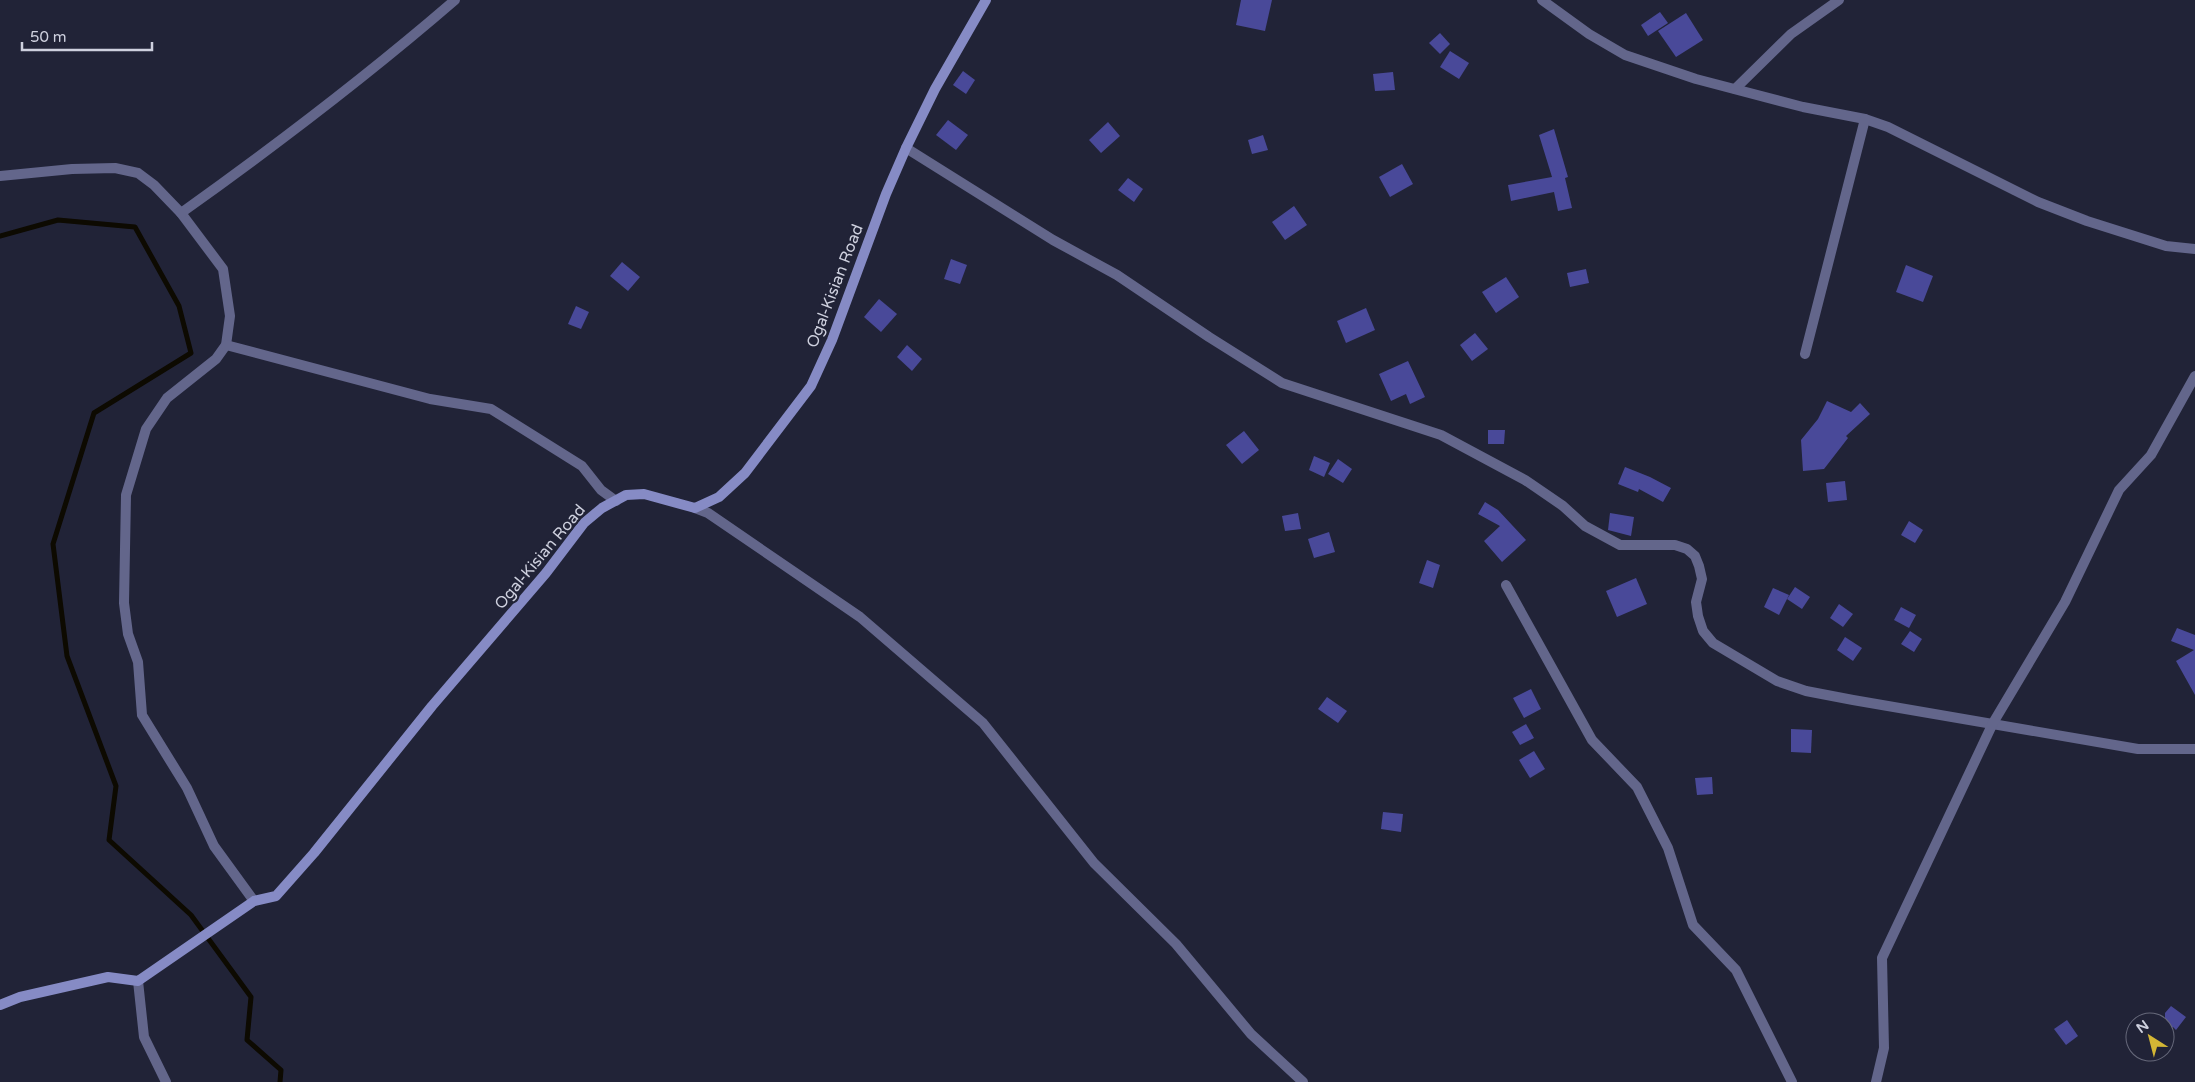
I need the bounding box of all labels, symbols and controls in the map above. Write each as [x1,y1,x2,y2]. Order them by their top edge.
scale bar [22,20,152,52]
text: 50 m [30,28,67,46]
street label: Ogal-Kisian Road [802,221,868,351]
street label: Ogal-Kisian Road [490,500,590,614]
north arrow [2125,1012,2175,1062]
text: N [2133,1017,2152,1037]

